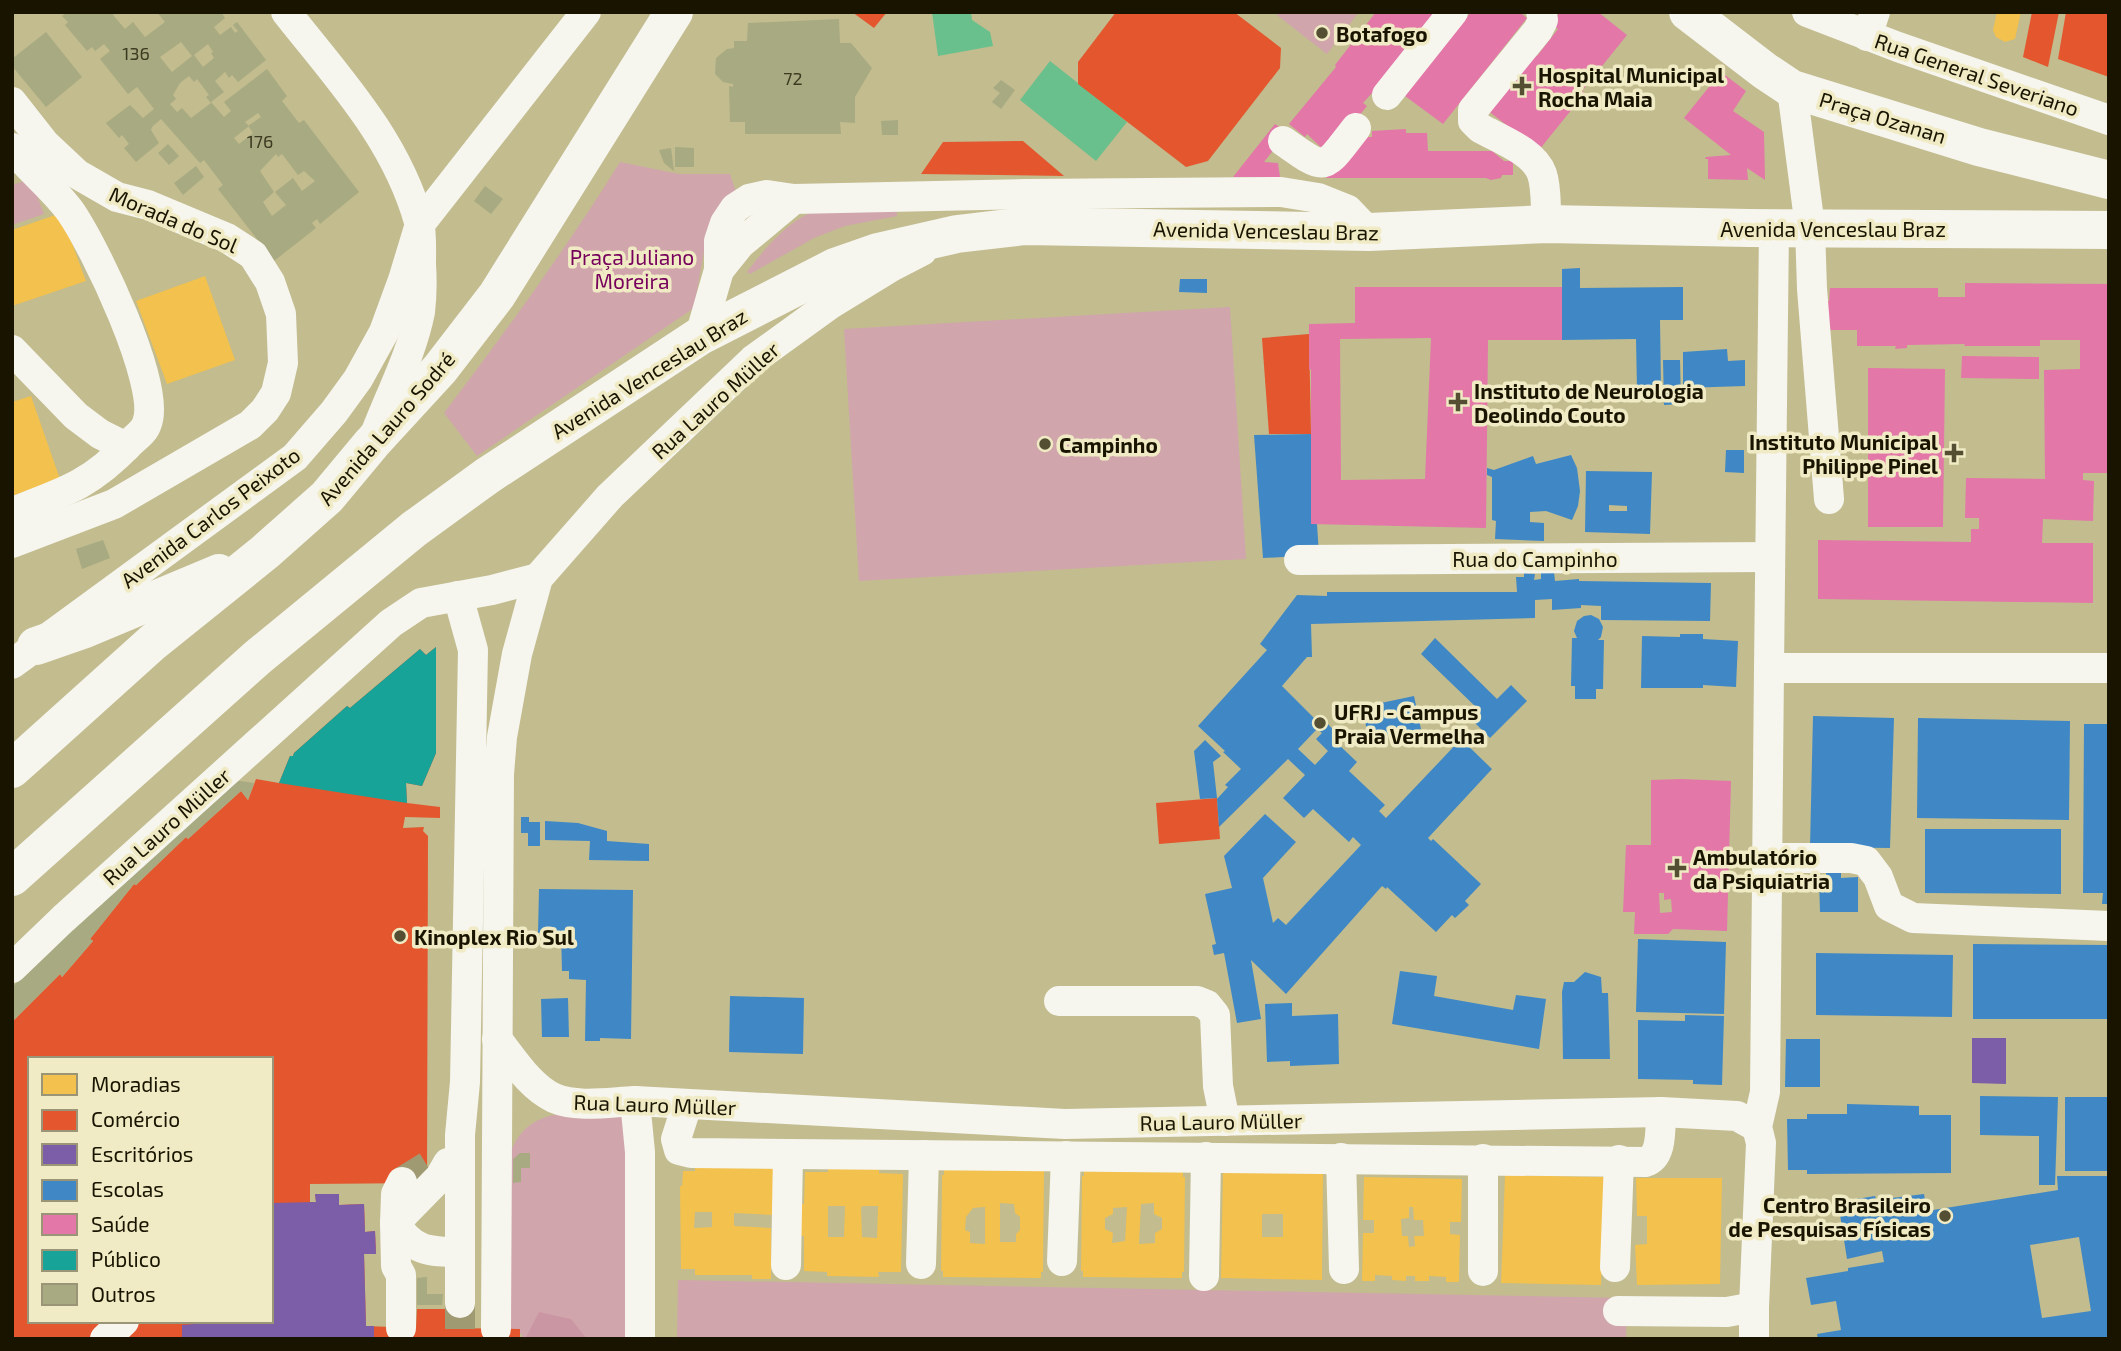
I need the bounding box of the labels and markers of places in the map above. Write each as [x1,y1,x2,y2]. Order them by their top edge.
place label: Botafogo [1336,21,1428,46]
marker: Botafogo [1314,25,1330,41]
place label: Hospital Municipal Rocha Maia [1538,62,1724,111]
marker: Hospital Municipal Rocha Maia [1512,76,1532,96]
place label: Instituto de Neurologia Deolindo Couto [1474,378,1704,427]
marker: Instituto de Neurologia Deolindo Couto [1448,392,1468,412]
place label: Instituto Municipal Philippe Pinel [1749,429,1938,478]
place label: Campinho [1059,432,1158,457]
marker: Campinho [1037,436,1053,452]
marker: Instituto Municipal Philippe Pinel [1944,443,1964,463]
place label: UFRJ - Campus Praia Vermelha [1334,699,1485,748]
marker: UFRJ - Campus Praia Vermelha [1312,715,1328,731]
place label: Ambulatório da Psiquiatria [1693,844,1830,893]
marker: Ambulatório da Psiquiatria [1667,858,1687,878]
place label: Kinoplex Rio Sul [414,924,574,949]
marker: Kinoplex Rio Sul [392,928,408,944]
place label: Centro Brasileiro de Pesquisas Físicas [1728,1192,1931,1241]
marker: Centro Brasileiro de Pesquisas Físicas [1937,1208,1953,1224]

